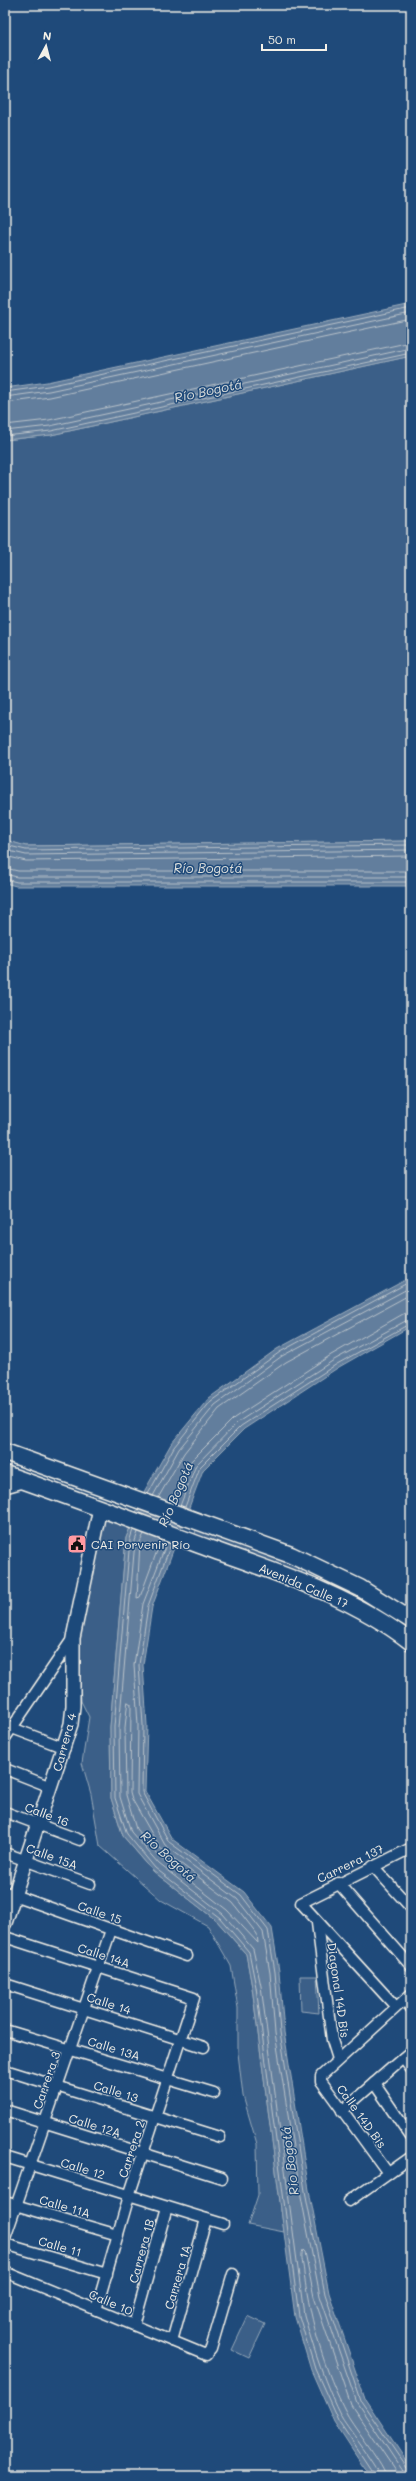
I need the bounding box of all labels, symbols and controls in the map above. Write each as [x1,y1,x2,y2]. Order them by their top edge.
north arrow [26,26,66,66]
scale bar [262,26,326,52]
text: N [42,28,52,44]
text: 50 m [268,31,296,47]
water label: Río Bogotá [172,374,244,406]
water label: Río Bogotá [173,859,243,876]
water label: Río Bogotá [154,1459,196,1529]
public building icon: CAI Porvenir Río [66,1533,88,1555]
place label: CAI Porvenir Río [91,1536,190,1552]
street label: Avenida Calle 17 [257,1559,351,1611]
street label: Carrera 4 [49,1711,79,1773]
street label: Calle 16 [23,1798,71,1830]
water label: Río Bogotá [138,1827,200,1885]
street label: Calle 15A [24,1839,80,1873]
street label: Carrera 137 [314,1840,386,1886]
street label: Calle 15 [76,1897,124,1927]
street label: Calle 14A [76,1939,132,1971]
street label: Diagonal 14D Bis [324,1941,354,2039]
street label: Calle 14 [85,1988,133,2018]
street label: Calle 13A [86,2032,142,2064]
street label: Carrera 3 [29,2049,63,2111]
street label: Calle 13 [92,2077,140,2105]
street label: Calle 14D Bis [334,2081,391,2151]
street label: Calle 12A [67,2109,123,2141]
street label: Carrera 2 [114,2118,148,2180]
water label: Río Bogotá [276,2126,302,2196]
street label: Calle 12 [59,2154,107,2182]
street label: Calle 11A [38,2191,92,2221]
street label: Carrera 1B [125,2217,157,2285]
street label: Calle 11 [37,2232,83,2260]
street label: Carrera 1A [160,2243,194,2311]
street label: Calle 10 [87,2286,136,2319]

